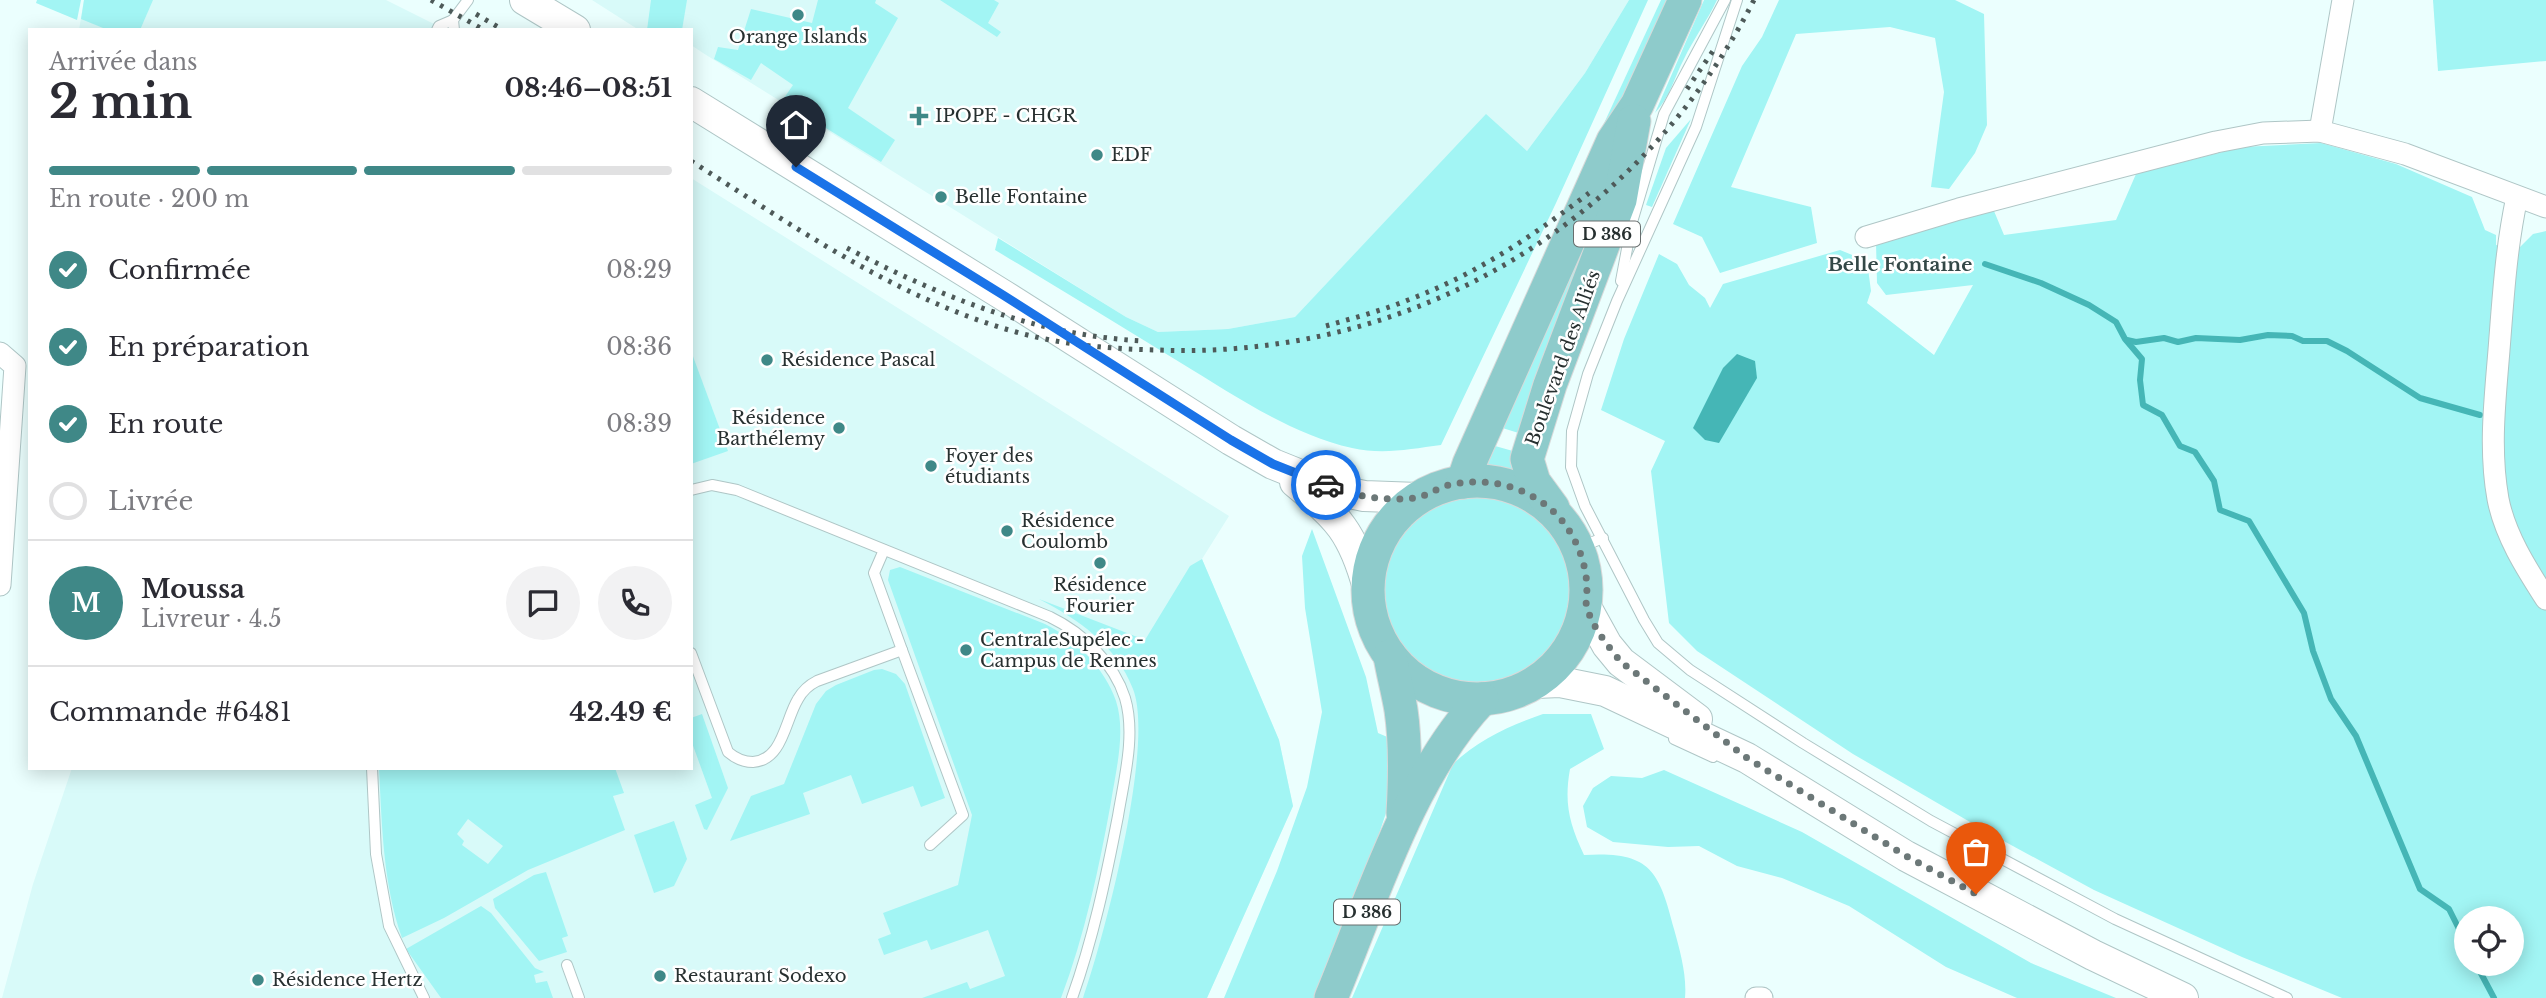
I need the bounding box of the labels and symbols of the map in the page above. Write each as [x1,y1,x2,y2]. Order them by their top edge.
marker: Orange Islands [790,7,806,23]
place label: Orange Islands [729,26,867,48]
pin [766,95,826,167]
place label: IPOPE - CHGR [935,105,1077,127]
marker: IPOPE - CHGR [909,106,929,126]
place label: EDF [1111,144,1152,166]
marker: EDF [1089,147,1105,163]
place label: Belle Fontaine [955,186,1087,208]
marker: Belle Fontaine [933,189,949,205]
road number: D 386 [1574,222,1640,246]
district label: Belle Fontaine [1828,253,1972,276]
street label: Boulevard des Alliés [1521,267,1605,449]
place label: Résidence Pascal [781,349,936,371]
marker: Résidence Pascal [759,352,775,368]
place label: Résidence Barthélemy [716,407,825,450]
marker: Résidence Barthélemy [831,420,847,436]
place label: Foyer des étudiants [945,445,1033,488]
courier [1291,450,1361,520]
marker: Foyer des étudiants [923,458,939,474]
place label: Résidence Coulomb [1021,510,1115,553]
marker: Résidence Coulomb [999,523,1015,539]
marker: Résidence Fourier [1092,555,1108,571]
place label: Résidence Fourier [1053,574,1147,617]
place label: CentraleSupélec - Campus de Rennes [980,629,1157,672]
marker: CentraleSupélec - Campus de Rennes [958,642,974,658]
pin [1946,822,2006,894]
road number: D 386 [1334,900,1400,924]
place label: Restaurant Sodexo [674,965,846,987]
marker: Restaurant Sodexo [652,968,668,984]
place label: Résidence Hertz [272,969,423,991]
marker: Résidence Hertz [250,972,266,988]

